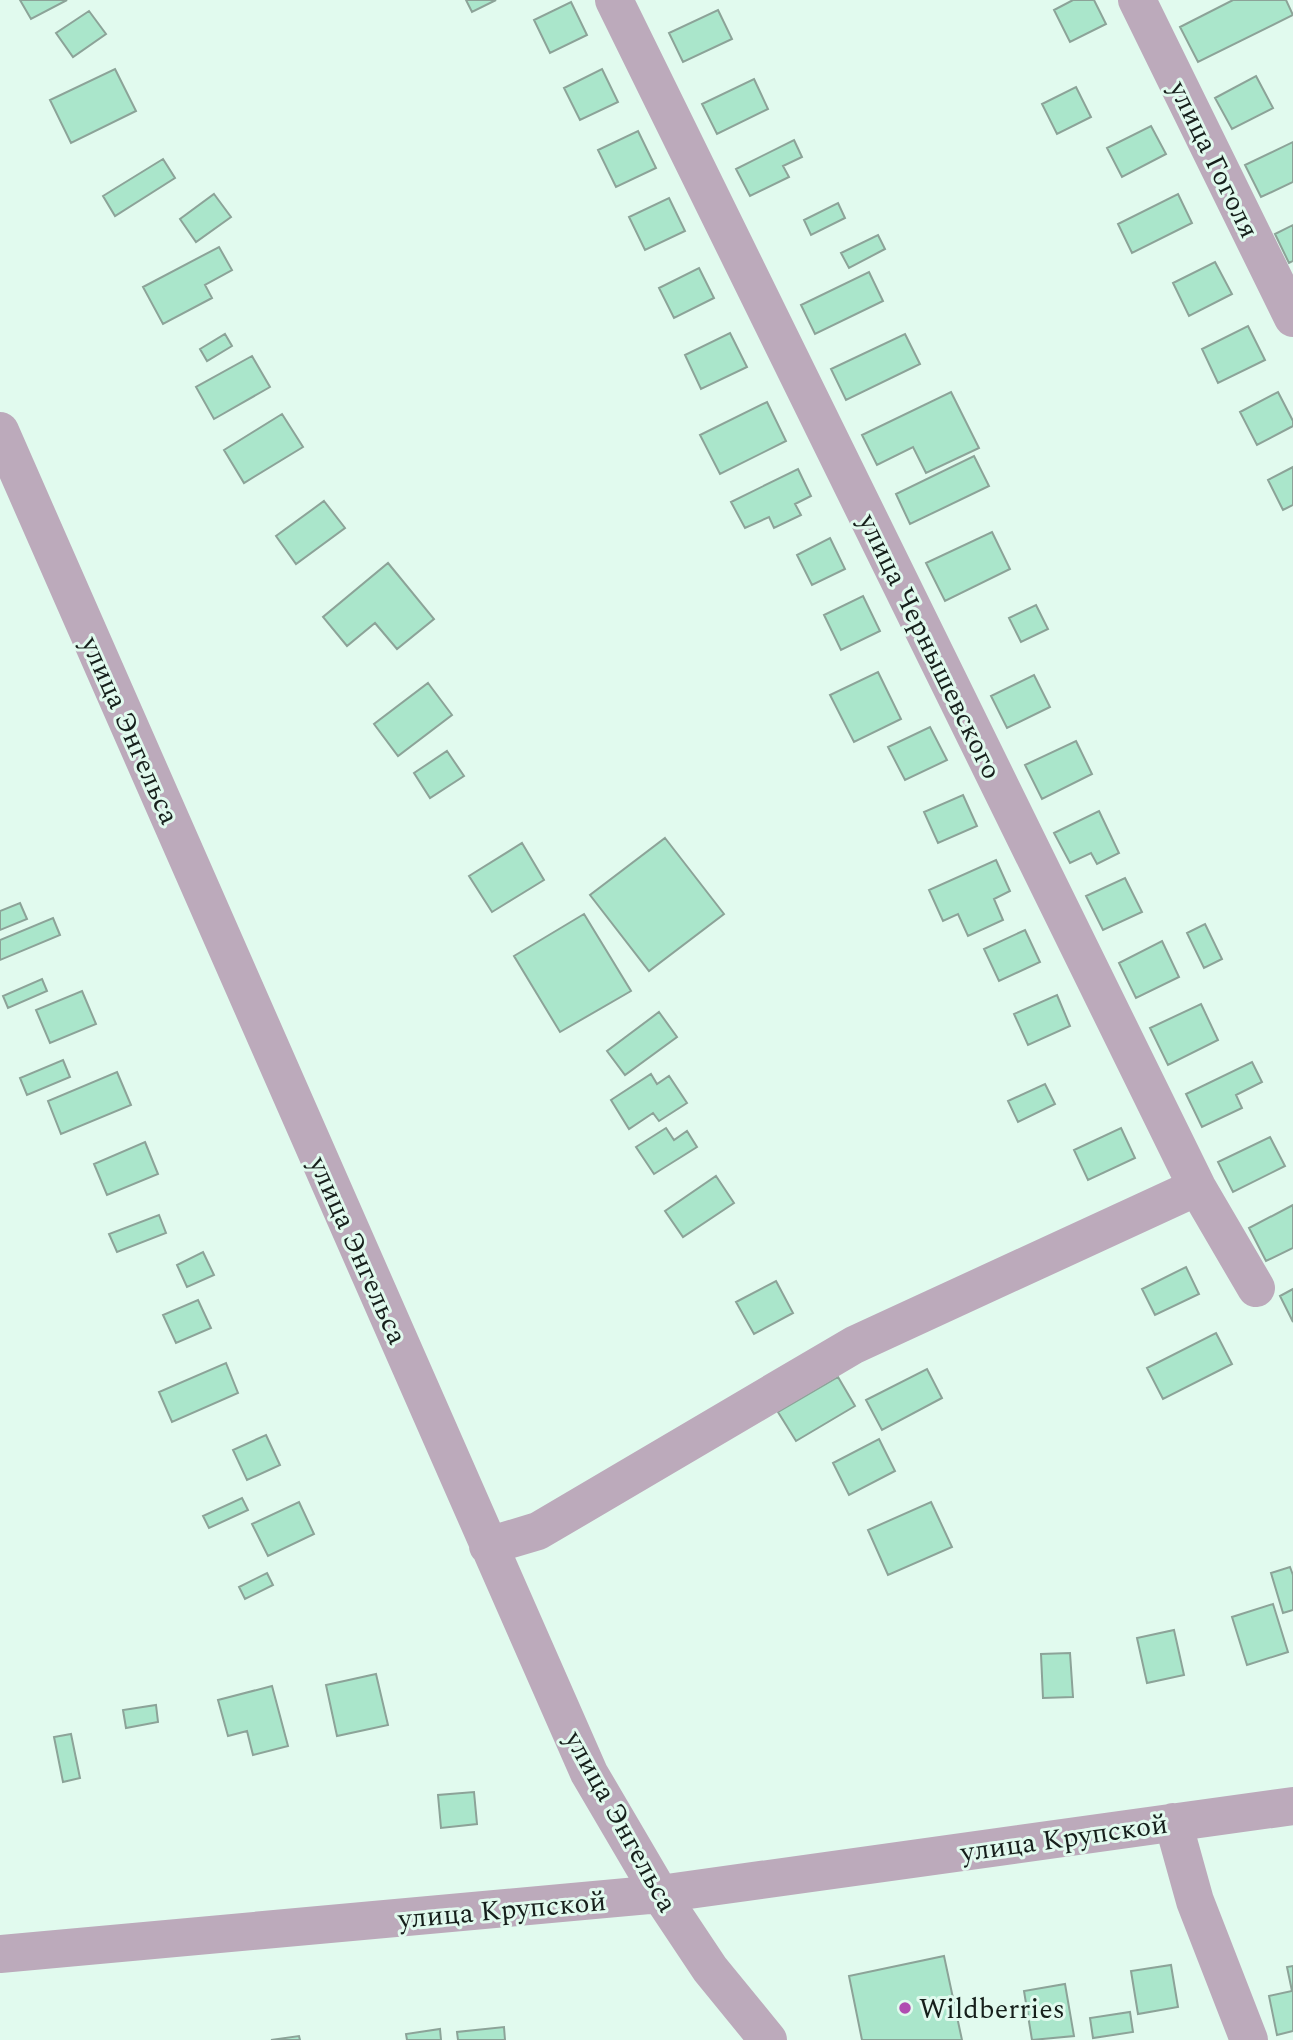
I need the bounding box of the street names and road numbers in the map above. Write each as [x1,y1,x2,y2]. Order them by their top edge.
street label: улица Гоголя [1157,73,1270,246]
street label: улица Чернышевского [846,506,1013,787]
street label: улица Энгельса [68,629,190,832]
street label: улица Энгельса [296,1149,418,1352]
street label: улица Энгельса [552,1722,689,1921]
street label: улица Крупской [957,1803,1171,1874]
street label: улица Крупской [395,1880,608,1941]

